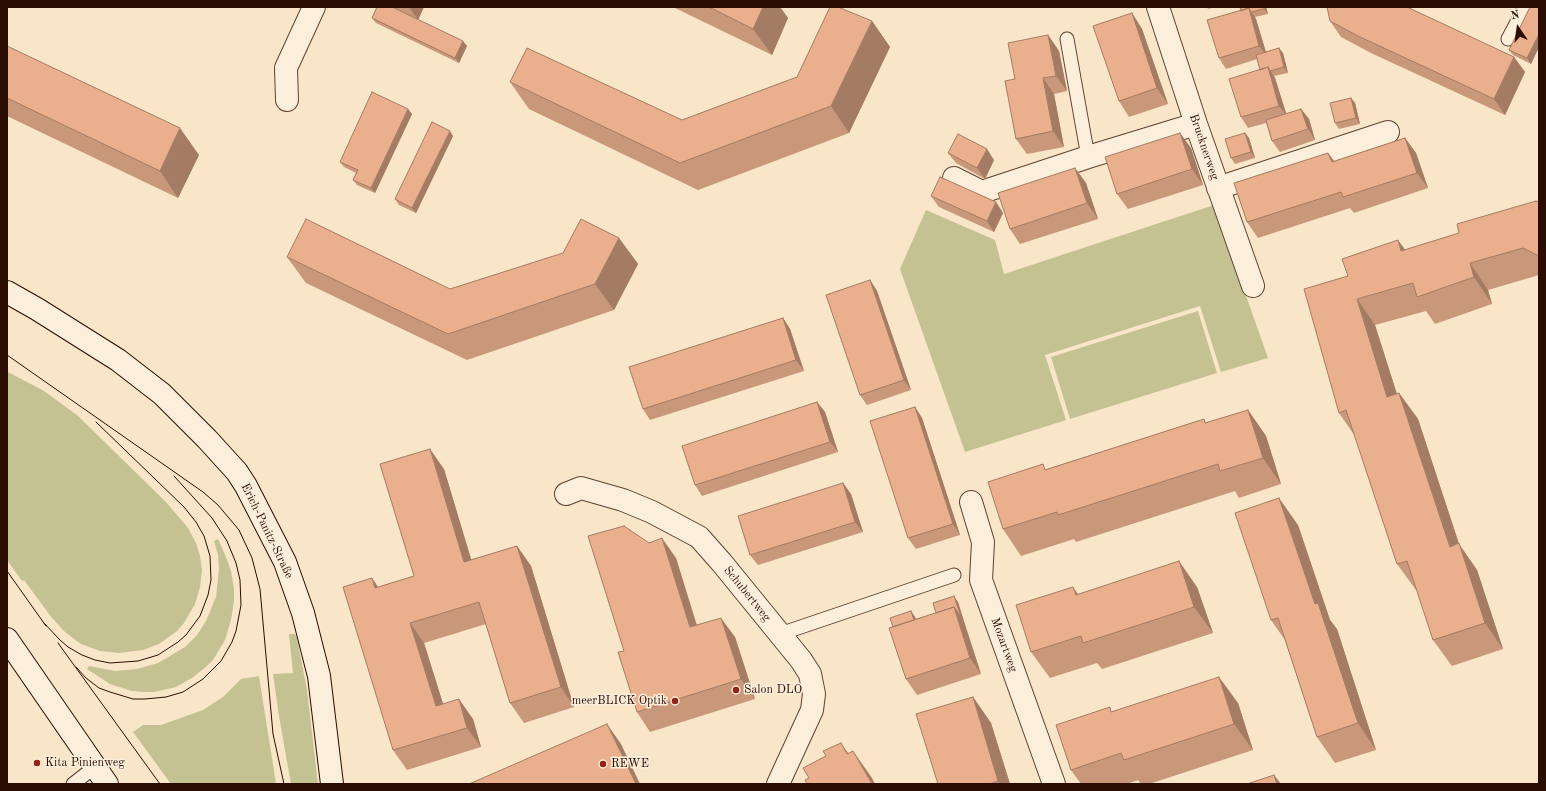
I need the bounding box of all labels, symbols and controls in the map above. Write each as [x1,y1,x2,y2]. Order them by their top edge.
north arrow [1498,8,1538,48]
text: N [1510,10,1521,22]
street label: Brucknerweg [1186,112,1222,182]
street label: Erich-Panitz-Straße [238,481,296,581]
street label: Schubertweg [720,563,774,625]
street label: Mozartweg [987,616,1021,674]
place label: Salon DLO [744,683,802,697]
marker: Salon DLO [731,685,741,695]
place label: meerBLICK Optik [572,694,667,708]
marker: meerBLICK Optik [670,696,680,706]
place label: Kita Pinienweg [45,756,125,770]
place label: REWE [611,757,649,771]
marker: Kita Pinienweg [32,758,42,768]
marker: REWE [598,759,608,769]

